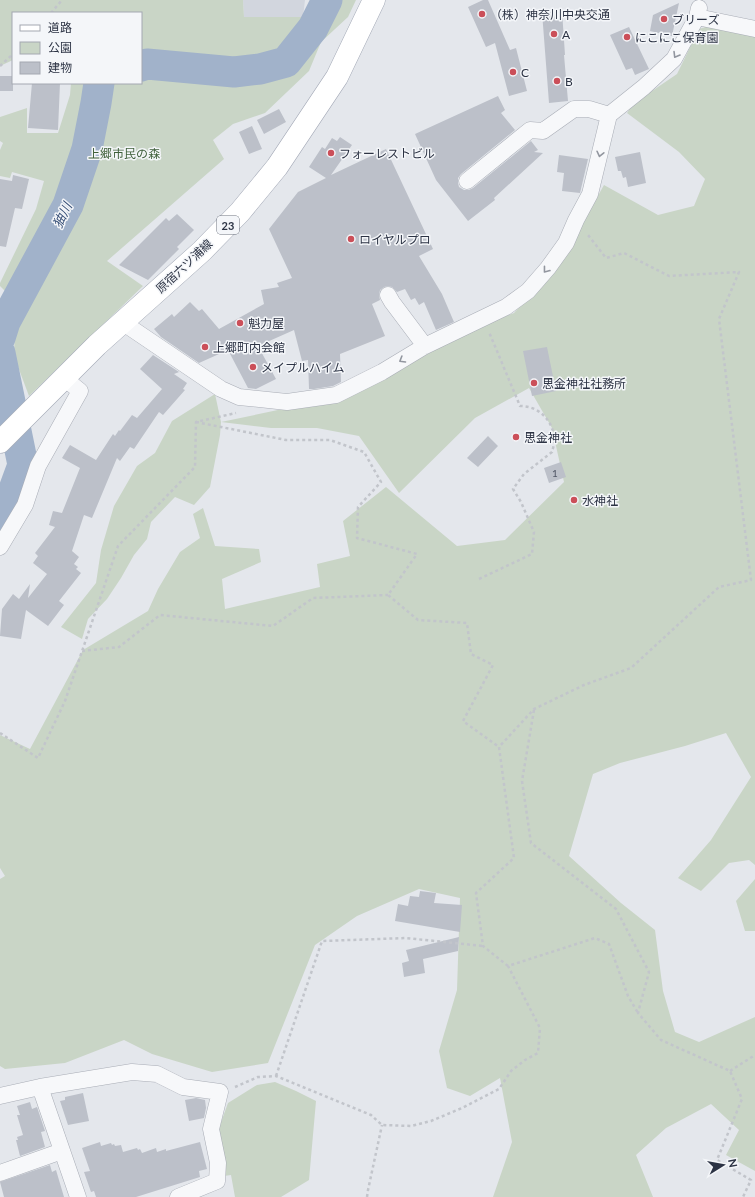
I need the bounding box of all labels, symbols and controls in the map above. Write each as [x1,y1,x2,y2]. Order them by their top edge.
place label: （株）神奈川中央交通 [490,7,610,22]
marker: （株）神奈川中央交通 [477,9,487,19]
legend [12,12,142,84]
place label: ブリーズ [672,12,719,27]
marker: ブリーズ [659,14,669,24]
text: 道路 [48,20,72,35]
place label: A [562,27,571,42]
marker: A [549,29,559,39]
place label: にこにこ保育園 [635,30,719,45]
marker: にこにこ保育園 [622,32,632,42]
text: 公園 [48,40,72,55]
one-way arrow [673,51,681,58]
text: 建物 [48,60,72,75]
place label: C [521,65,529,80]
marker: C [508,67,518,77]
place label: B [565,74,573,89]
marker: B [552,76,562,86]
park label: 上郷市民の森 [88,146,160,161]
place label: フォーレストビル [339,146,435,161]
marker: フォーレストビル [326,148,336,158]
one-way arrow [597,151,605,157]
water label: 㹨川 [49,198,76,230]
road number: 23 [217,216,239,234]
place label: ロイヤルプロ [359,232,431,247]
marker: ロイヤルプロ [346,234,356,244]
street label: 原宿六ツ浦線 [153,236,215,296]
one-way arrow [544,266,551,273]
place label: 魁力屋 [248,316,284,331]
marker: 魁力屋 [235,318,245,328]
place label: 上郷町内会館 [213,340,285,355]
marker: 上郷町内会館 [200,342,210,352]
one-way arrow [398,356,406,363]
place label: メイプルハイム [261,360,345,375]
marker: メイプルハイム [248,362,258,372]
place label: 思金神社社務所 [542,376,626,391]
marker: 思金神社社務所 [529,378,539,388]
place label: 思金神社 [524,430,572,445]
marker: 思金神社 [511,432,521,442]
house number: 1 [552,467,558,479]
place label: 水神社 [582,493,618,508]
marker: 水神社 [569,495,579,505]
north arrow [703,1145,743,1185]
text: N [726,1158,740,1168]

